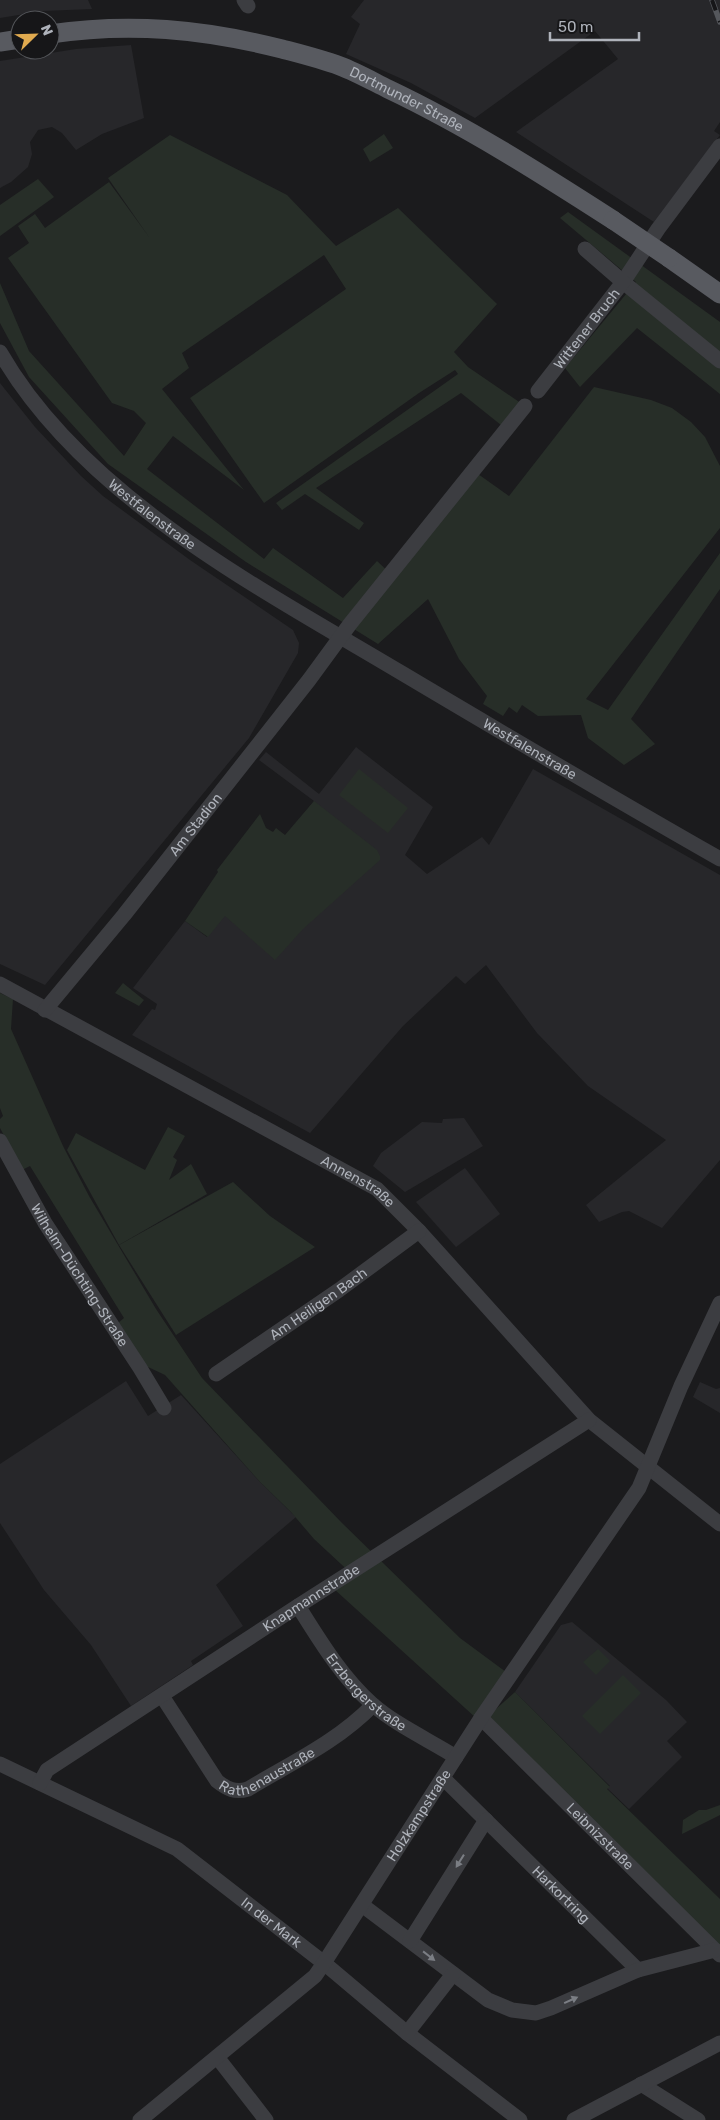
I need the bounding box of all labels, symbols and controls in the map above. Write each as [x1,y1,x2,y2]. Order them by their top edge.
north arrow [10,10,60,60]
scale bar [550,10,639,42]
text: 50 m [558,18,593,36]
text: N [37,22,56,38]
street label: Dortmunder Straße [347,63,467,135]
street label: Wittener Bruch [550,285,623,372]
street label: Westfalenstraße [105,475,199,553]
street label: Westfalenstraße [480,715,580,783]
street label: Am Stadion [165,789,225,859]
street label: Annenstraße [318,1152,399,1211]
street label: Wilhelm-Düchting-Straße [27,1201,132,1350]
street label: Am Heiligen Bach [266,1264,370,1343]
street label: Knapmannstraße [259,1560,363,1635]
street label: Erzbergerstraße [323,1650,410,1735]
street label: Rathenaustraße [216,1744,318,1799]
street label: Holzkampstraße [383,1766,455,1864]
street label: Leibnizstraße [563,1799,638,1873]
one-way arrow [455,1855,465,1868]
street label: Harkortring [529,1862,594,1927]
street label: In der Mark [238,1894,306,1952]
one-way arrow [422,1950,435,1961]
one-way arrow [564,1995,578,2003]

